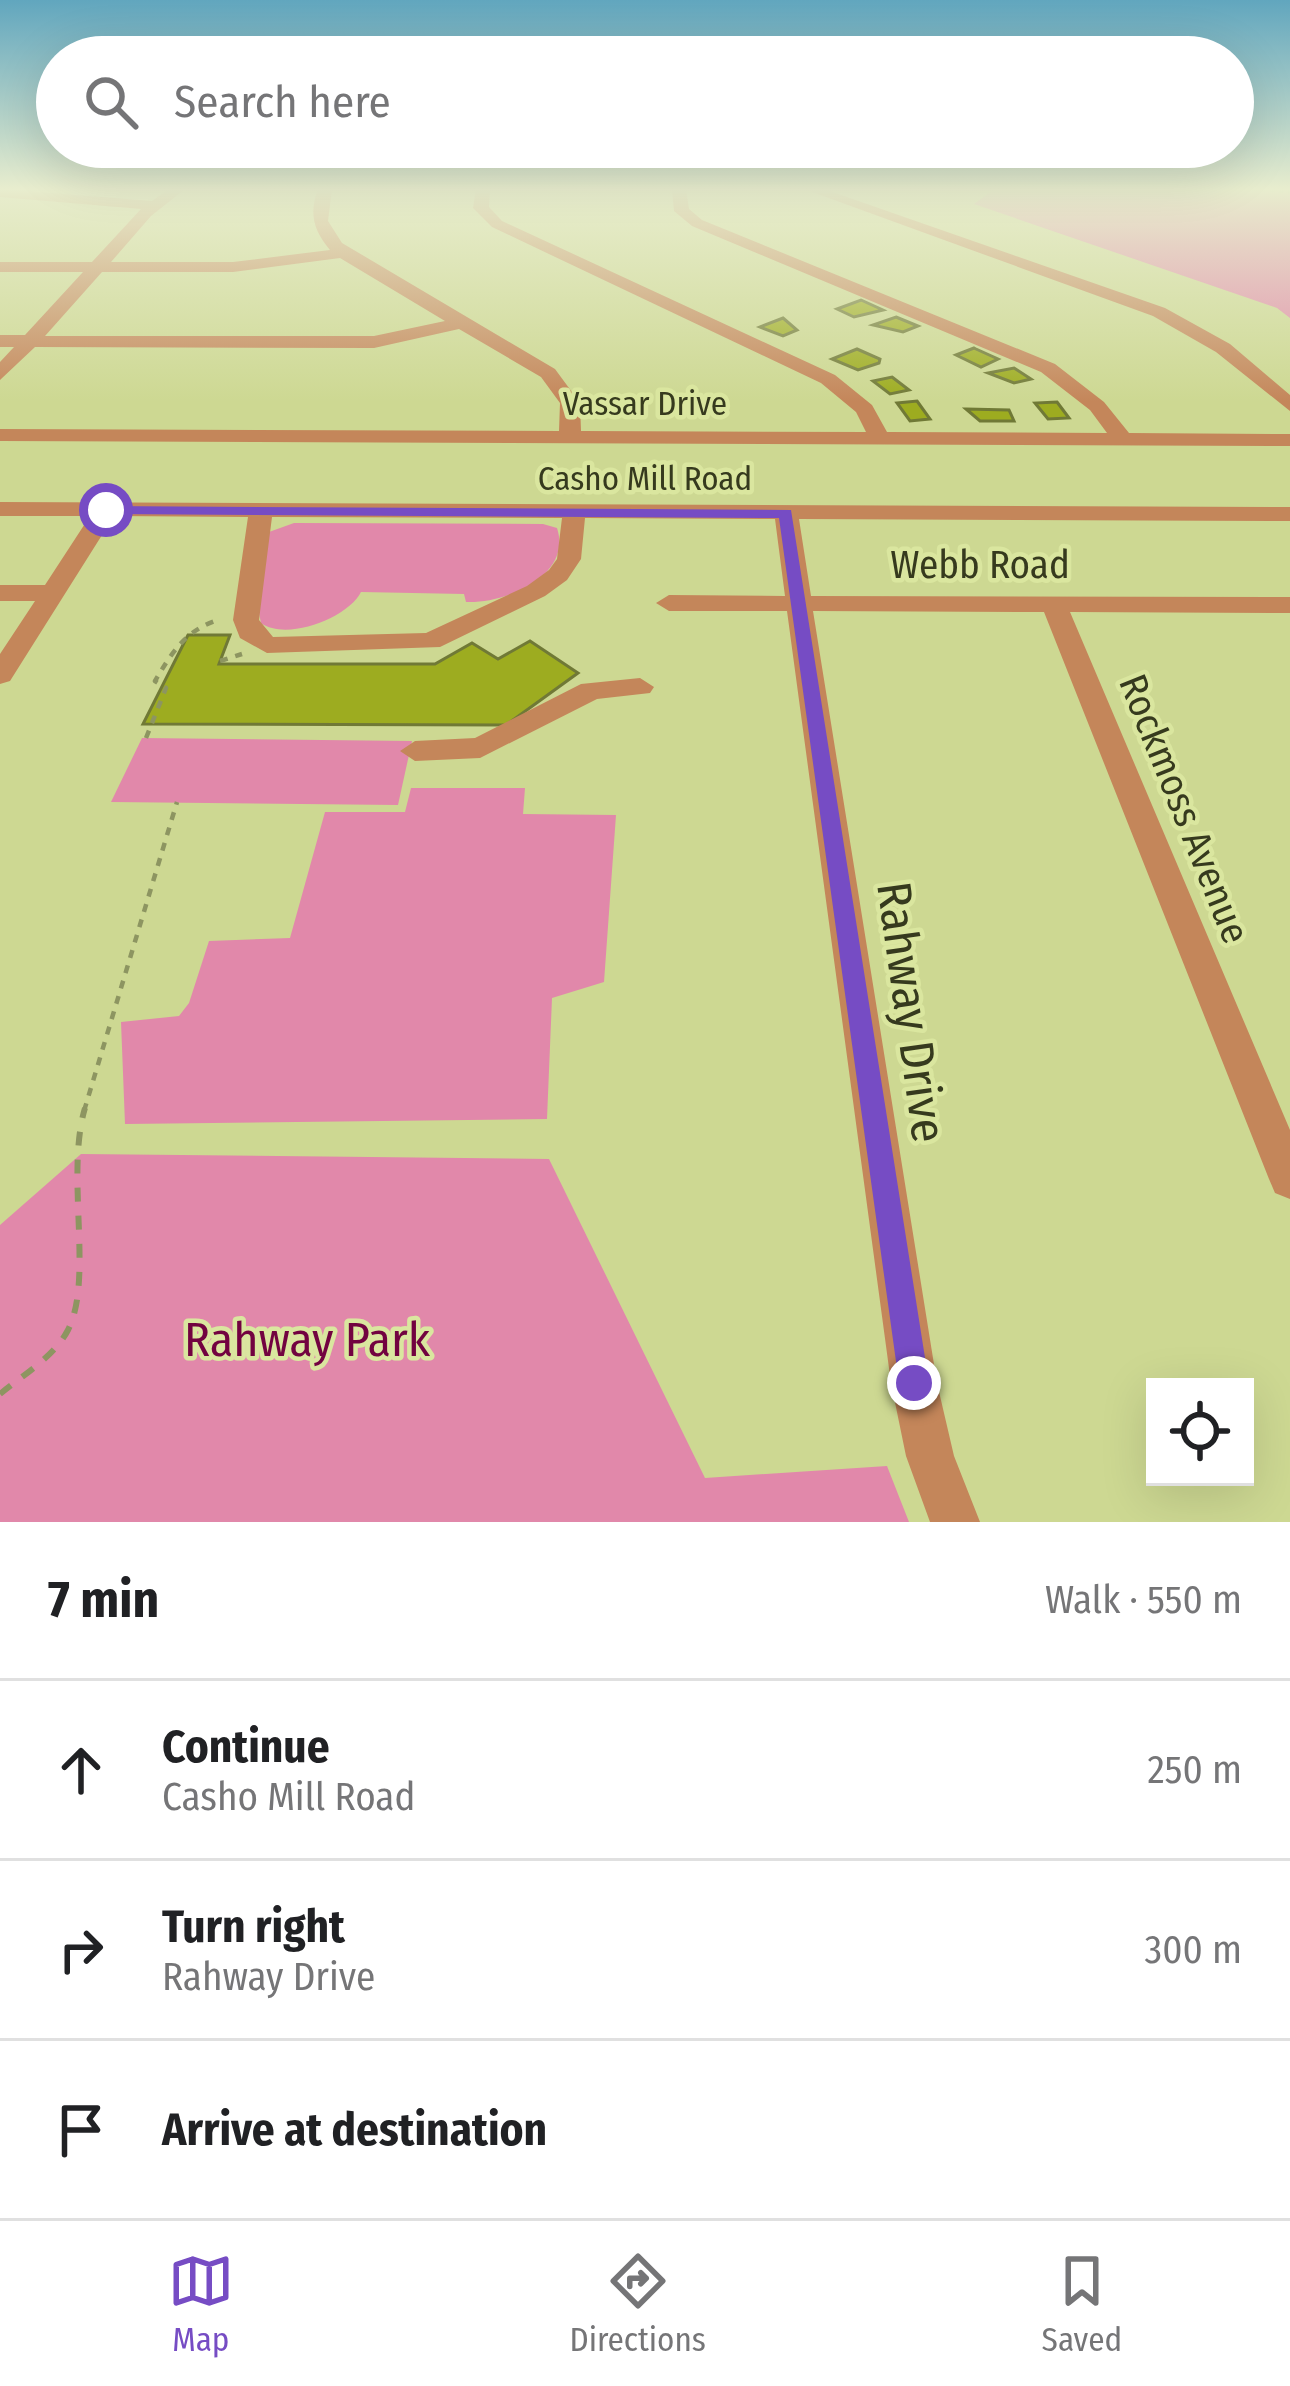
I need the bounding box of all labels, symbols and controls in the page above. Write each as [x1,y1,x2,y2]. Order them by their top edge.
search box [36,36,1254,168]
icon: search [78,69,144,135]
text: Search here [174,75,391,129]
street label: Vassar Drive [563,384,727,424]
street label: Casho Mill Road [538,459,752,499]
route start [79,483,133,537]
street label: Webb Road [890,542,1070,588]
street label: Rockmoss Avenue [1109,668,1259,950]
street label: Rahway Drive [864,878,958,1146]
park label: Rahway Park [184,1311,431,1369]
route end [887,1356,941,1410]
map controls [1146,1378,1254,1486]
button: locate [1146,1378,1254,1486]
text: 7 min [48,1569,159,1631]
text: Walk · 550 m [1045,1577,1242,1623]
text: Continue [162,1720,330,1774]
icon: ahead [48,1737,114,1803]
text: 250 m [1147,1747,1242,1793]
text: Casho Mill Road [162,1774,415,1820]
text: Turn right [162,1900,345,1954]
icon: right [48,1917,114,1983]
text: 300 m [1145,1927,1242,1973]
text: Rahway Drive [162,1954,375,2000]
icon: arrive [48,2097,114,2163]
text: Arrive at destination [162,2103,547,2157]
tab: Map [168,2248,234,2360]
tab: Directions [569,2248,706,2360]
tab: Saved [1042,2248,1122,2360]

